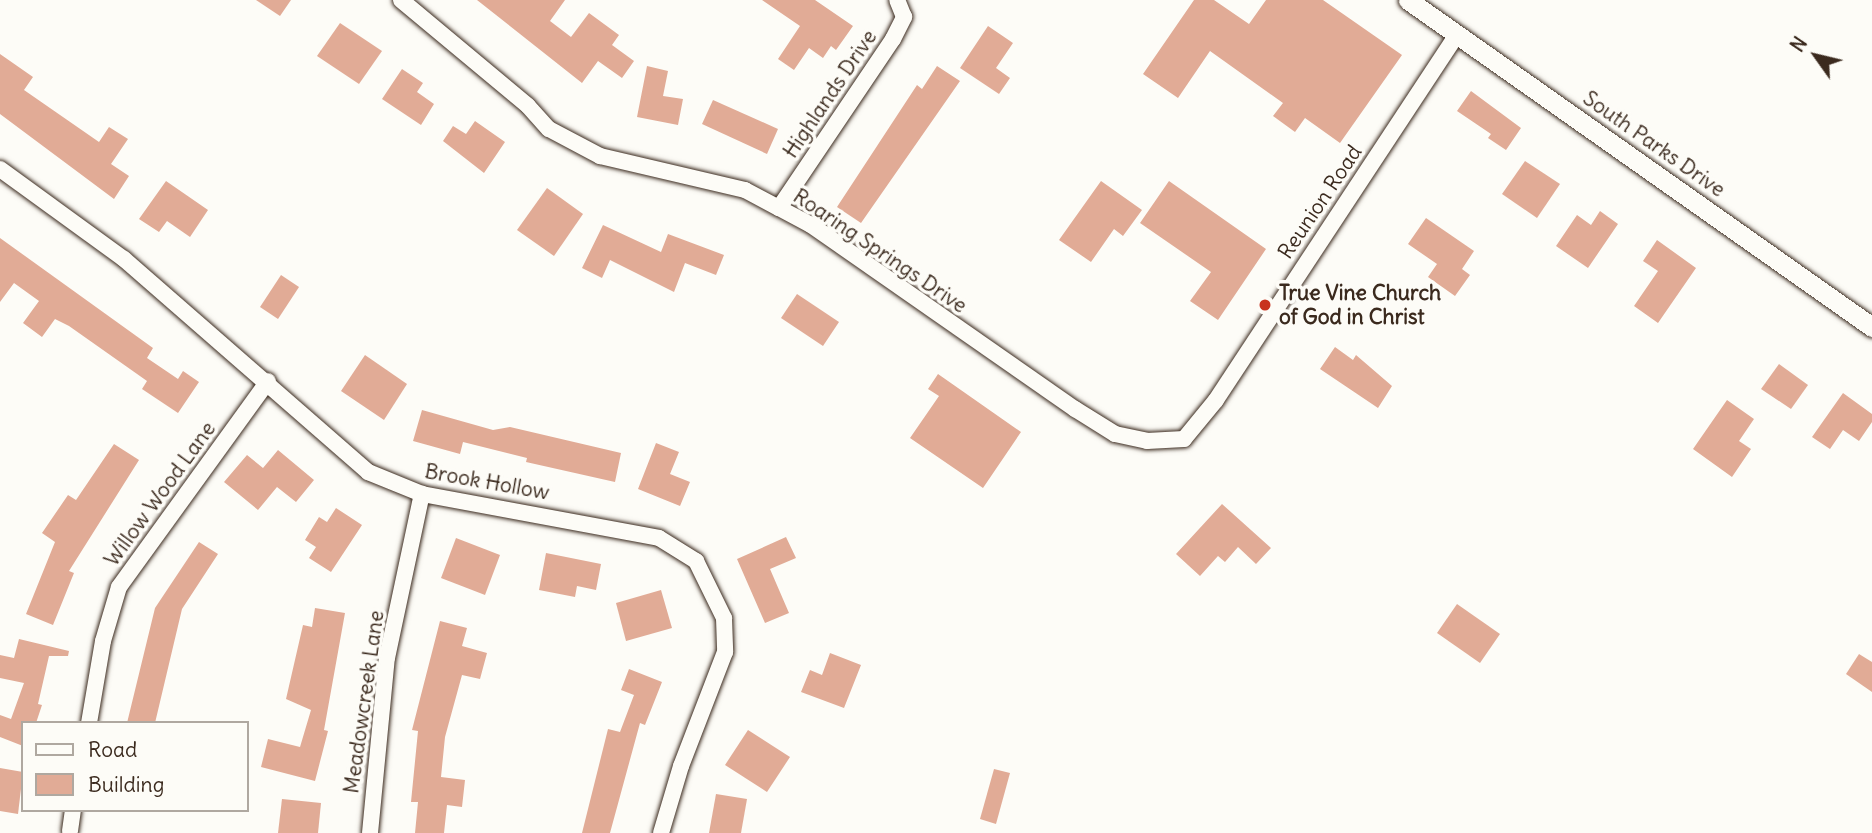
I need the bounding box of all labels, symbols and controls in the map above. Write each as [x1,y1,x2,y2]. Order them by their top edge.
north arrow [1781,21,1851,91]
street label: Highlands Drive [778,25,882,163]
text: N [1785,32,1812,56]
street label: South Parks Drive [1578,86,1730,202]
street label: Reunion Road [1273,140,1367,264]
street label: Roaring Springs Drive [788,183,972,319]
place label: True Vine Church of God in Christ [1279,280,1441,330]
marker: True Vine Church of God in Christ [1257,297,1273,313]
street label: Willow Wood Lane [99,417,221,571]
street label: Brook Hollow [423,459,551,505]
street label: Meadowcreek Lane [339,609,389,795]
legend [21,721,248,812]
text: Road [88,736,137,763]
text: Building [88,771,164,798]

